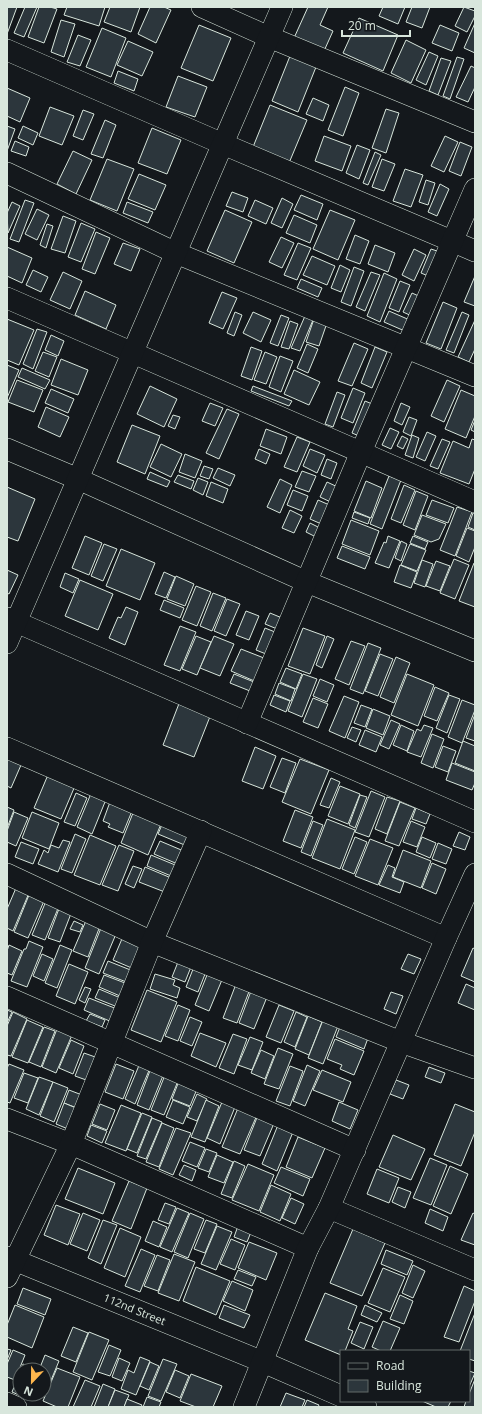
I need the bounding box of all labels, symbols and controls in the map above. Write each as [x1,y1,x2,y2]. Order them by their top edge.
scale bar [342,12,410,38]
text: 20 m [348,17,376,34]
street label: 112nd Street [101,1289,168,1328]
legend [340,1350,470,1402]
text: Road [376,1357,405,1374]
north arrow [12,1362,52,1402]
text: Building [376,1377,422,1394]
text: N [21,1383,35,1400]

